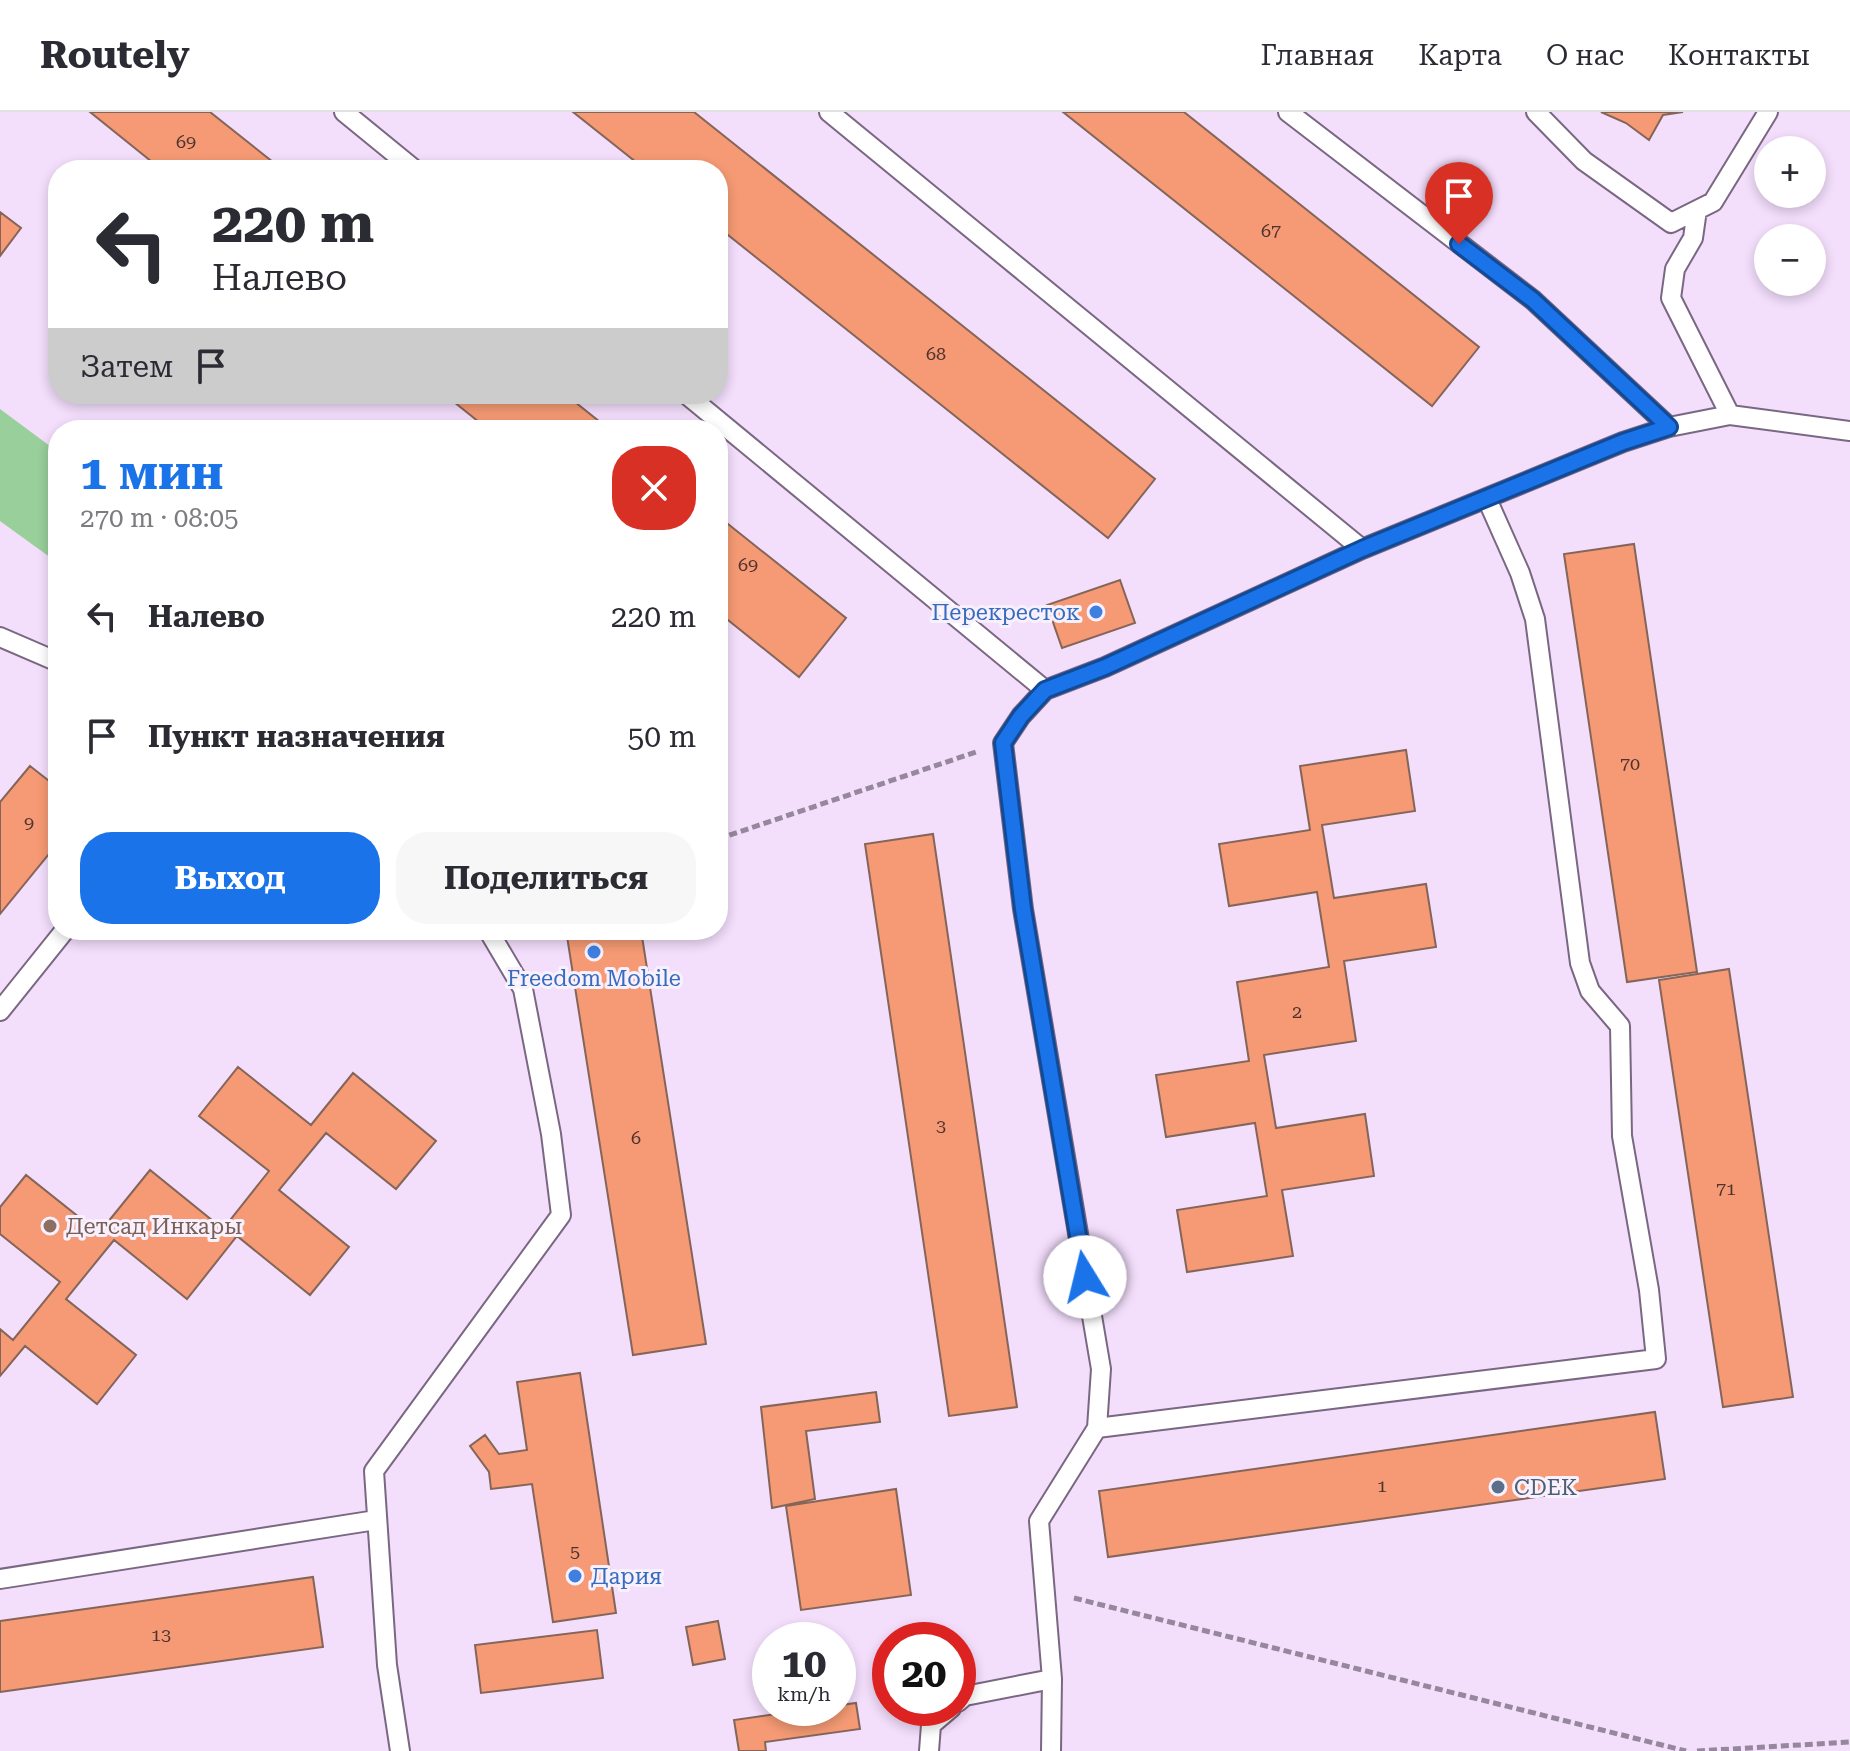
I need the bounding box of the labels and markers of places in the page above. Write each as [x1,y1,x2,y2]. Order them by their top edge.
pin [1425,162,1493,244]
place label: Перекресток [931,600,1080,625]
marker: Перекресток [1087,603,1105,621]
marker: Freedom Mobile [585,943,603,961]
place label: Freedom Mobile [507,966,681,991]
place label: Детсад Инкары [66,1214,242,1239]
marker: Детсад Инкары [41,1217,59,1235]
place label: CDEK [1514,1475,1577,1500]
marker: CDEK [1489,1478,1507,1496]
place label: Дария [591,1564,662,1589]
marker: Дария [566,1567,584,1585]

